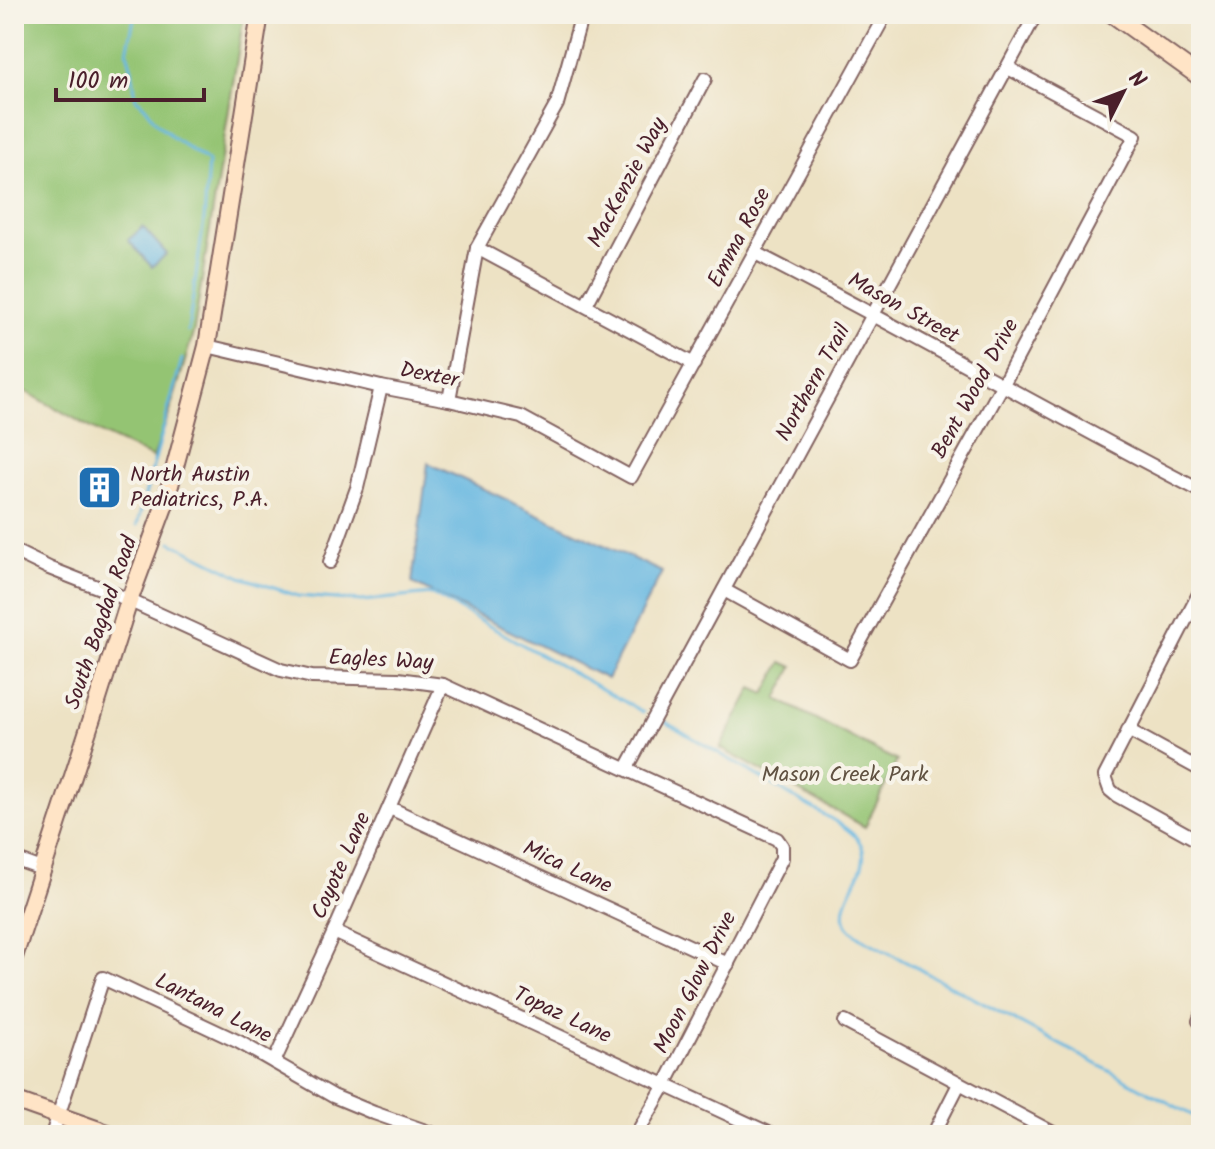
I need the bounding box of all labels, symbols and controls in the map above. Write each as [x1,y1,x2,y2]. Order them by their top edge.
scale bar [56,52,204,102]
north arrow [1083,52,1163,132]
text: 100 m [68,62,128,101]
text: N [1118,63,1154,97]
street label: MacKenzie Way [579,111,677,255]
street label: Emma Rose [699,182,781,294]
street label: Mason Street [841,264,966,354]
street label: Bent Wood Drive [923,312,1029,466]
street label: Northern Trail [767,317,861,448]
street label: Dexter [397,353,463,399]
place label: North Austin Pediatrics, P.A. [130,458,268,518]
building icon: North Austin Pediatrics, P.A. [75,464,123,512]
street label: South Bagdad Road [56,531,148,714]
street label: Eagles Way [328,641,435,681]
park label: Mason Creek Park [762,758,929,793]
street label: Coyote Lane [303,806,381,925]
street label: Mica Lane [516,832,618,904]
street label: Moon Glow Drive [645,905,747,1061]
street label: Lantana Lane [148,964,278,1054]
street label: Topaz Lane [507,978,617,1054]

